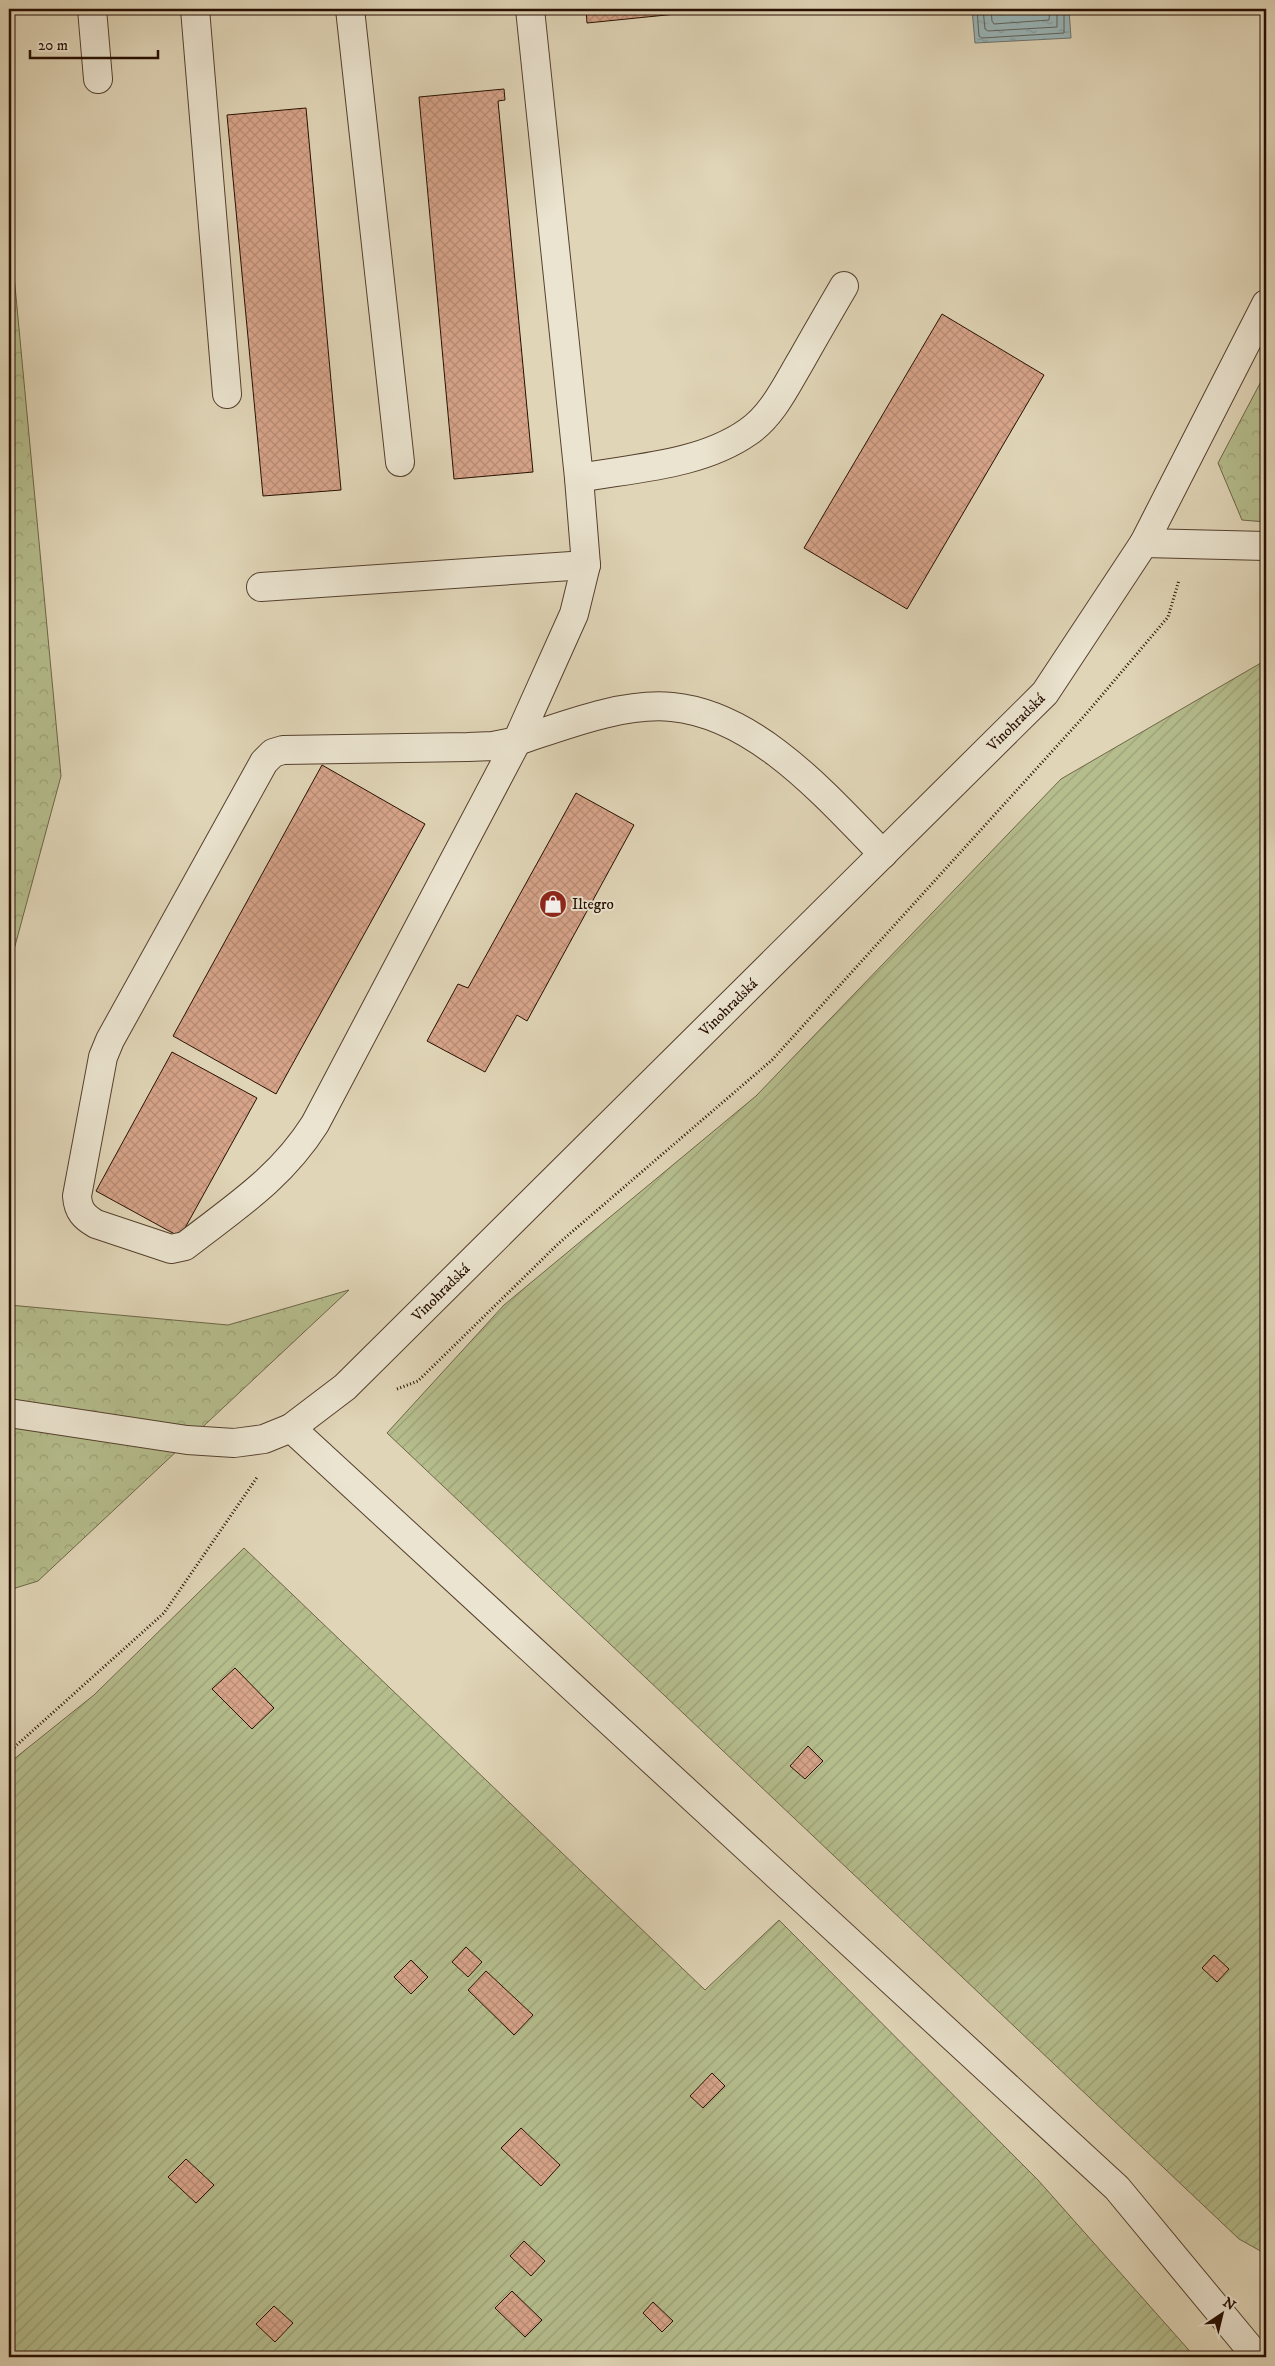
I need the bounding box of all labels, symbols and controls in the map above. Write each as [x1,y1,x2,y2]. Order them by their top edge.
scale bar [30,28,158,60]
text: 20 m [38,36,68,55]
street label: Vinohradská [982,689,1049,756]
shop icon: Iltegro [538,889,568,919]
place label: Iltegro [572,895,614,914]
street label: Vinohradská [694,974,762,1041]
street label: Vinohradská [407,1259,474,1326]
north arrow [1198,2288,1248,2338]
text: N [1219,2293,1239,2315]

